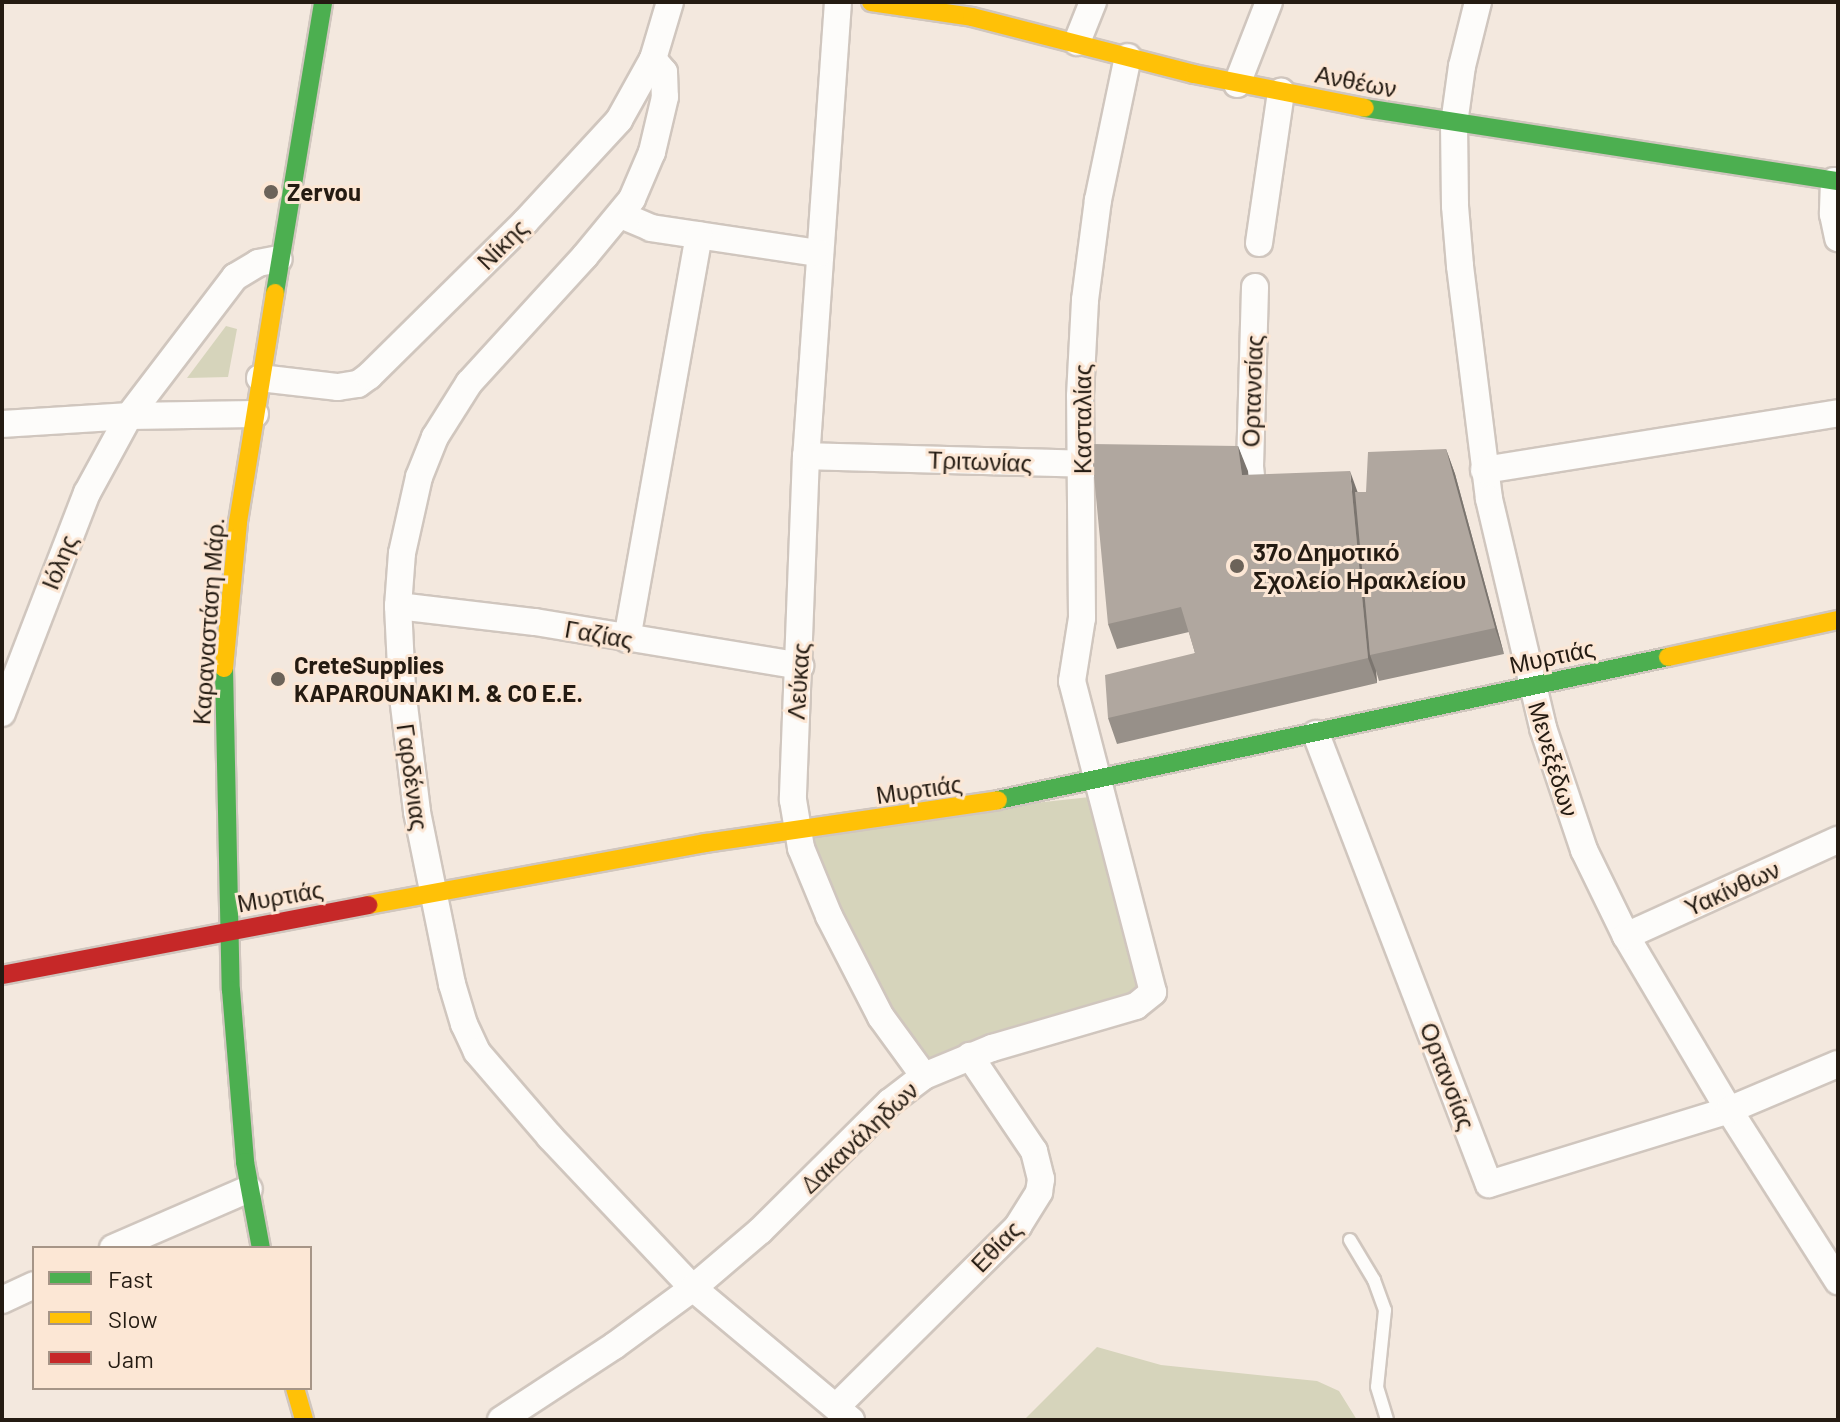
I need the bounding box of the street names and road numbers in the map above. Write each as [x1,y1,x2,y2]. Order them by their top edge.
street label: Ανθέων [1313,59,1399,103]
street label: Νίκης [471,213,533,275]
street label: Ορτανσίας [1236,334,1268,448]
street label: Κασταλίας [1068,364,1096,474]
street label: Τριτωνίας [927,445,1033,477]
street label: Καραναστάση Μάρ. [186,516,230,726]
street label: Ιόλης [35,530,83,594]
street label: Γαζίας [563,614,635,654]
street label: Μυρτιάς [1507,633,1597,679]
street label: Λεύκας [781,642,815,720]
street label: Μενεξέδων [1523,698,1585,820]
street label: Γαρδένιας [391,722,435,832]
street label: Μυρτιάς [874,769,964,809]
street label: Υακίνθων [1680,854,1784,922]
street label: Μυρτιάς [235,874,325,918]
street label: Ορτανσίας [1414,1018,1482,1134]
street label: Δακανάληδων [794,1075,924,1199]
street label: Εθίας [965,1214,1027,1278]

